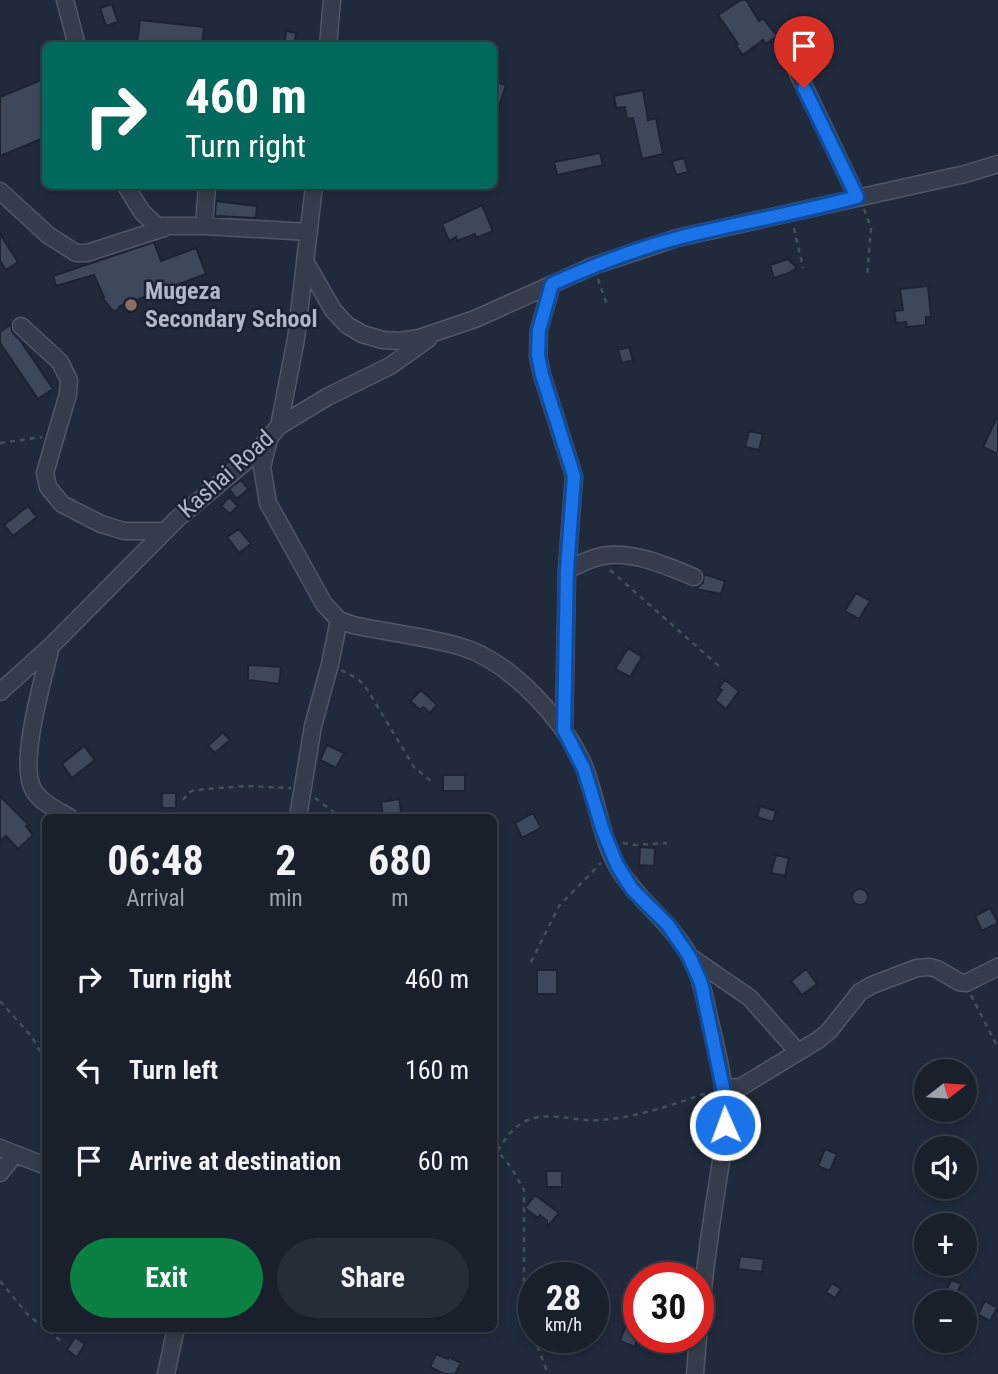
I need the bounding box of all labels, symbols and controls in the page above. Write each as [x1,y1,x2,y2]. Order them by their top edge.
pin [774,16,834,88]
icon: arrive [785,27,823,65]
text: 460 m [185,68,307,125]
icon: right [70,70,161,161]
text: Turn right [185,127,306,165]
place label: Mugeza Secondary School [145,277,318,333]
marker: Mugeza Secondary School [123,297,139,313]
street label: Kashai Road [173,424,279,524]
text: 06:48 [107,836,204,885]
text: 2 [275,836,296,885]
text: 680 [368,836,432,885]
text: Arrival [126,885,185,912]
text: min [269,885,303,912]
text: m [391,885,408,912]
icon: right [70,960,108,998]
text: Turn right [129,964,231,994]
text: 460 m [405,964,469,994]
icon: left [70,1051,108,1089]
text: Turn left [129,1055,218,1085]
text: 160 m [405,1055,469,1085]
north arrow [914,1059,976,1122]
map controls [914,1059,977,1353]
position arrow [688,1088,762,1162]
button: sound [914,1136,977,1199]
icon: arrive [70,1142,108,1180]
text: Arrive at destination [129,1146,341,1176]
text: 60 m [418,1146,469,1176]
button: + [914,1213,977,1276]
button: Exit [70,1238,263,1318]
button: Share [277,1238,469,1318]
speed limit sign: 30 [623,1262,714,1353]
text: 28 [546,1278,581,1319]
button: − [914,1290,977,1353]
text: km/h [545,1314,582,1335]

